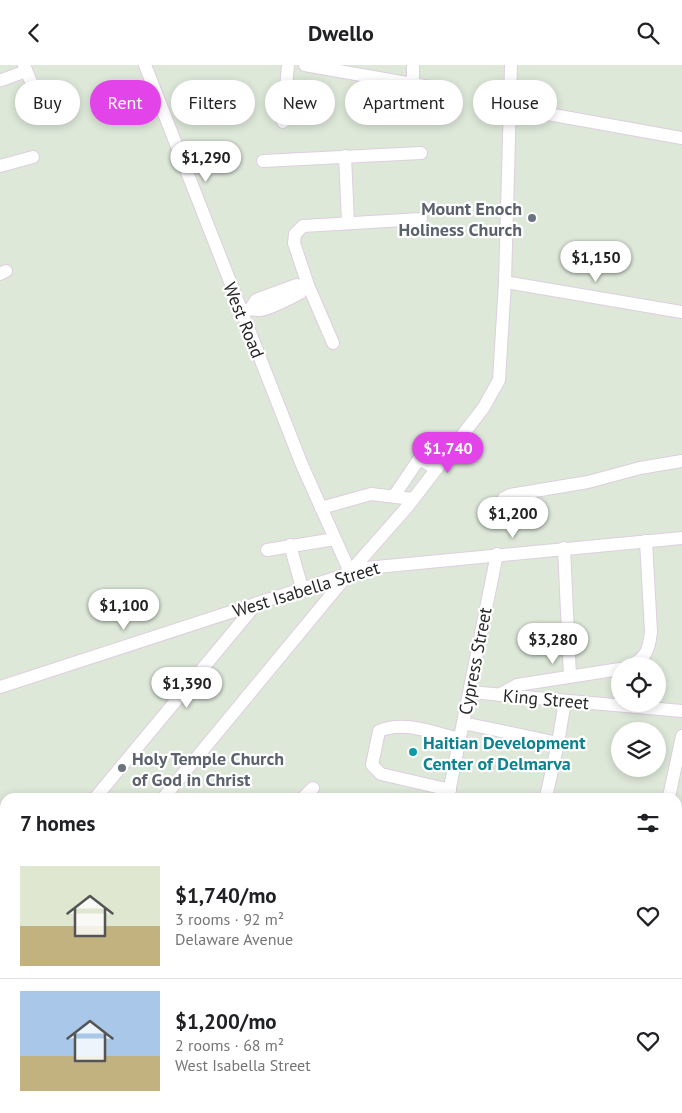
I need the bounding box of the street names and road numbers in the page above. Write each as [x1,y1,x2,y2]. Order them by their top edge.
street label: West Road [218,279,270,361]
street label: West Isabella Street [230,556,382,622]
street label: Cypress Street [453,605,497,717]
street label: King Street [502,684,590,714]

